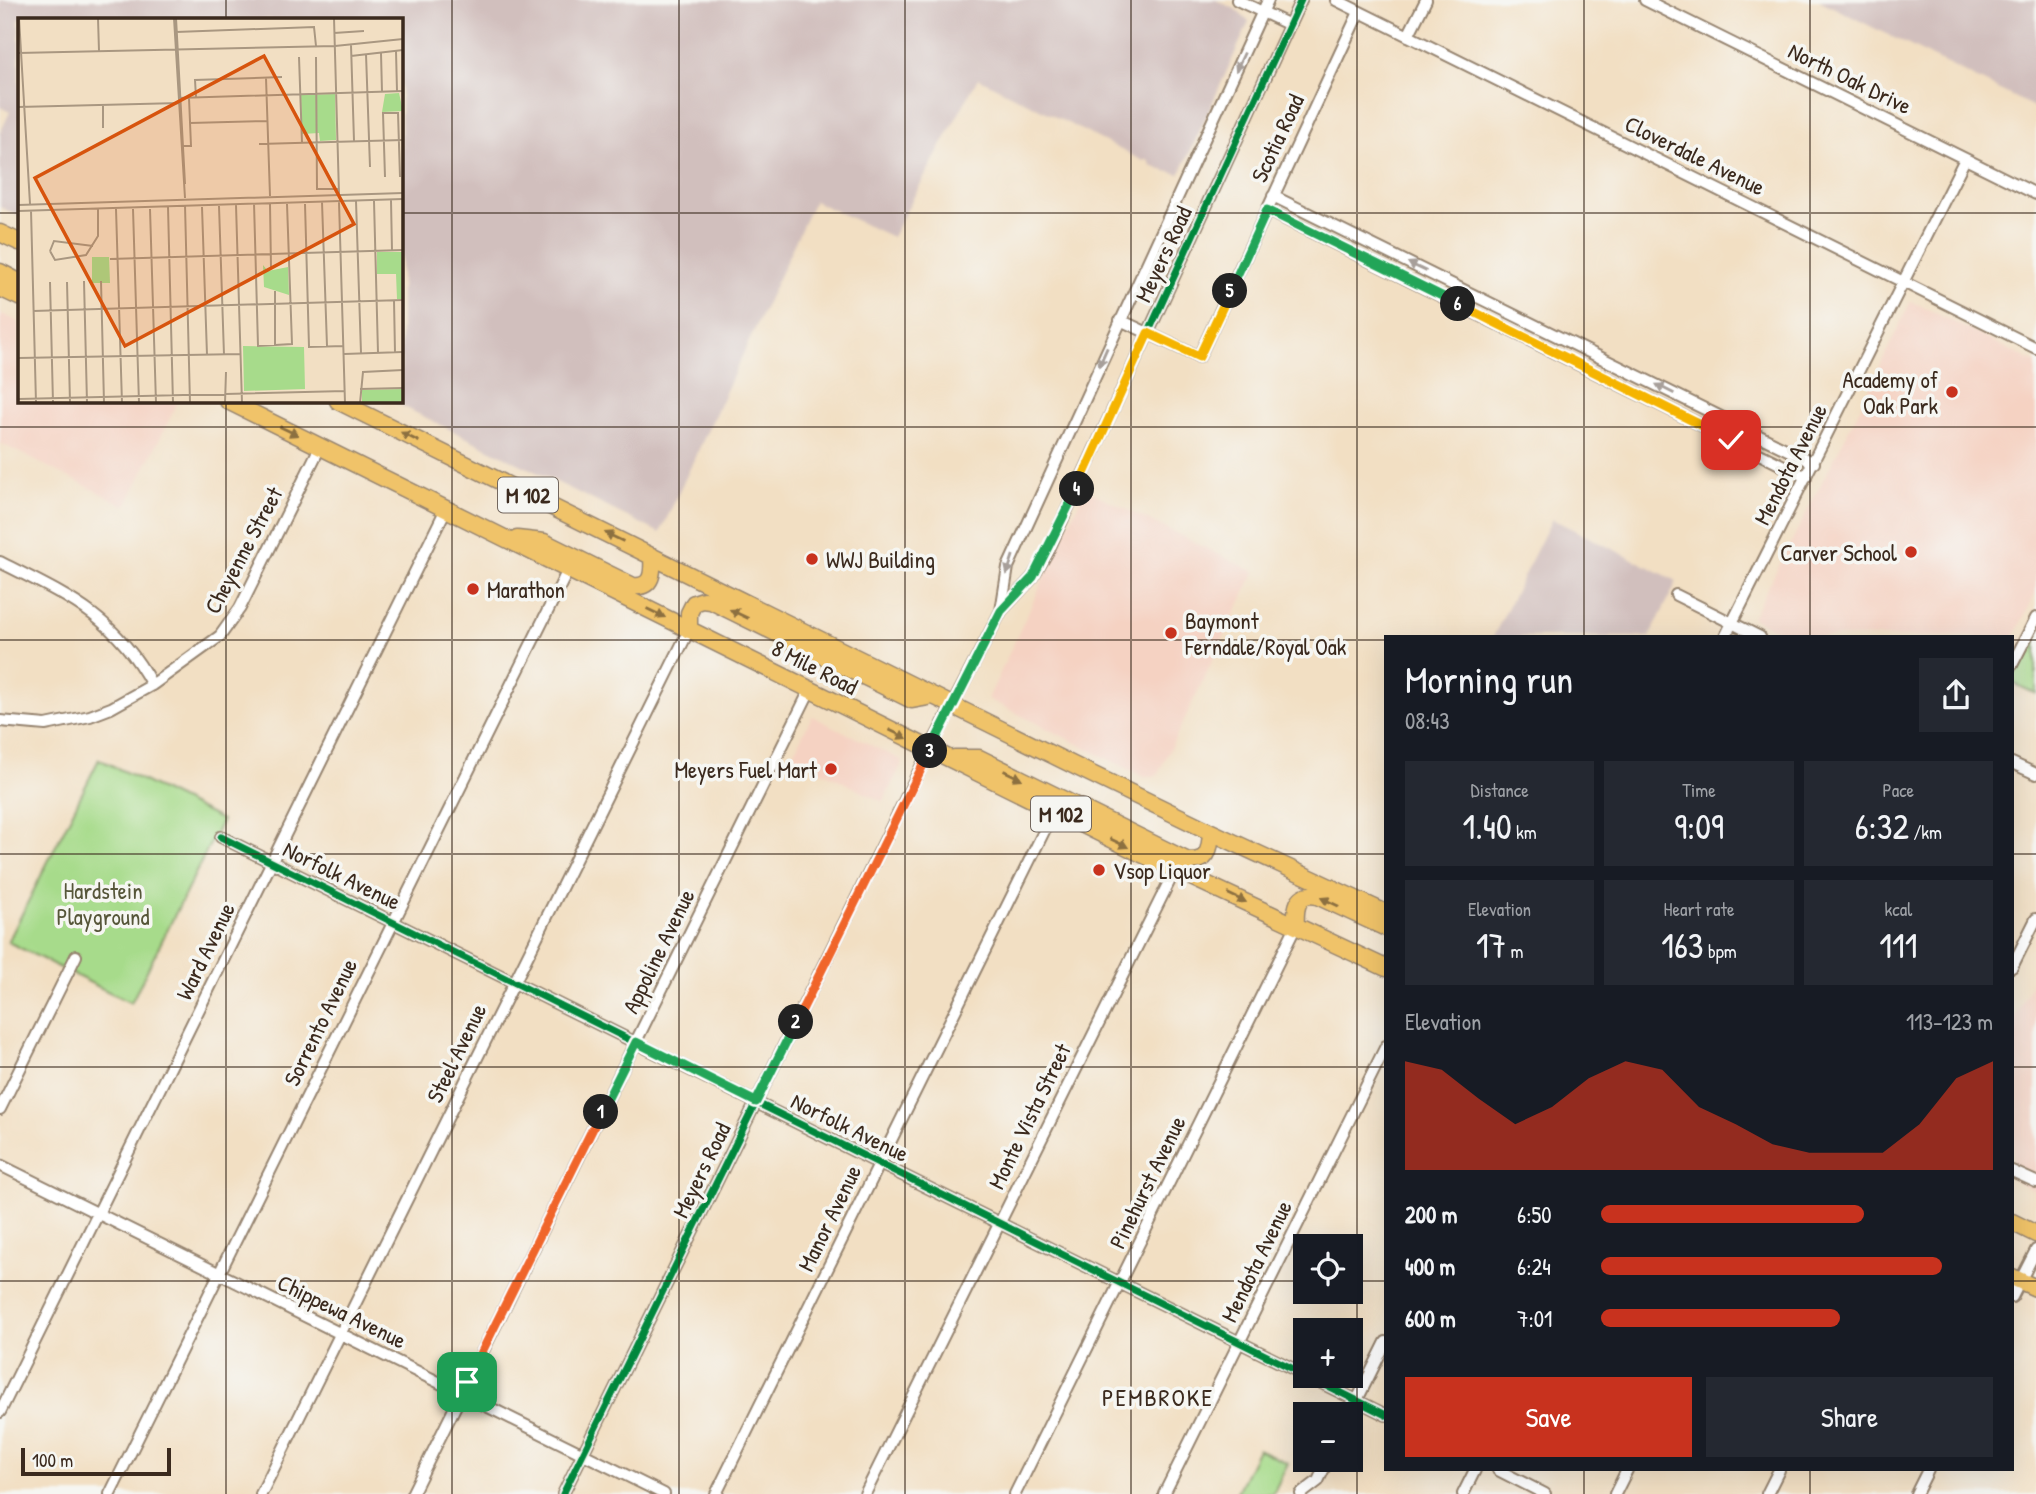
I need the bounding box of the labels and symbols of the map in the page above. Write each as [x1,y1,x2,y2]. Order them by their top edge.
inset map [18,18,402,402]
street label: North Oak Drive [1783,35,1917,121]
one-way arrow [1234,52,1245,72]
street label: Scotia Road [1243,89,1311,187]
street label: Cloverdale Avenue [1620,108,1770,202]
street label: Meyers Road [1127,201,1199,307]
one-way arrow [1407,261,1427,273]
pin: 5 [1212,274,1248,308]
pin: 6 [1440,286,1476,322]
one-way arrow [1097,347,1108,368]
place label: Academy of Oak Park [1843,364,1939,421]
one-way arrow [1655,384,1675,395]
marker: Academy of Oak Park [1944,384,1960,400]
street label: Mendota Avenue [1746,398,1834,530]
pin [1701,410,1761,470]
one-way arrow [279,426,299,437]
one-way arrow [400,431,420,443]
pin: 4 [1060,472,1094,506]
road number: M 102 [498,477,558,512]
street label: Cheyenne Street [197,480,290,619]
one-way arrow [604,532,624,543]
place label: Carver School [1780,537,1898,568]
place label: WWJ Building [826,544,935,575]
marker: Carver School [1903,544,1919,560]
marker: WWJ Building [804,551,820,567]
one-way arrow [1004,554,1015,575]
place label: Marathon [487,574,565,605]
marker: Marathon [465,581,481,597]
place label: Baymont Ferndale/Royal Oak [1184,605,1347,662]
one-way arrow [646,608,666,619]
one-way arrow [729,608,749,619]
marker: Baymont Ferndale/Royal Oak [1163,625,1179,641]
street label: 8 Mile Road [767,632,863,702]
one-way arrow [888,728,908,739]
pin: 3 [912,734,948,768]
place label: Meyers Fuel Mart [674,754,818,785]
marker: Meyers Fuel Mart [823,761,839,777]
one-way arrow [1003,768,1023,780]
road number: M 102 [1031,796,1091,832]
street label: Norfolk Avenue [278,833,406,917]
one-way arrow [1109,837,1129,848]
place label: Vsop Liquor [1113,855,1211,886]
marker: Vsop Liquor [1091,862,1107,878]
park label: Hardstein Playground [57,875,149,932]
street label: Appoline Avenue [615,884,701,1018]
one-way arrow [1227,893,1247,904]
one-way arrow [1320,896,1340,908]
street label: Ward Avenue [168,897,242,1005]
street label: Sorrento Avenue [276,953,364,1091]
street label: Steel Avenue [419,998,493,1108]
pin: 2 [778,1004,814,1040]
street label: Monte Vista Street [980,1037,1078,1194]
street label: Norfolk Avenue [786,1085,914,1169]
pin: 1 [584,1094,618,1130]
street label: Pinehurst Avenue [1102,1111,1192,1253]
street label: Meyers Road [665,1117,737,1223]
street label: Manor Avenue [790,1160,868,1276]
street label: Mendota Avenue [1213,1195,1299,1327]
street label: Chippewa Avenue [272,1266,412,1356]
pin [437,1352,497,1412]
district label: PEMBROKE [1102,1381,1214,1413]
scale bar [21,1445,172,1477]

